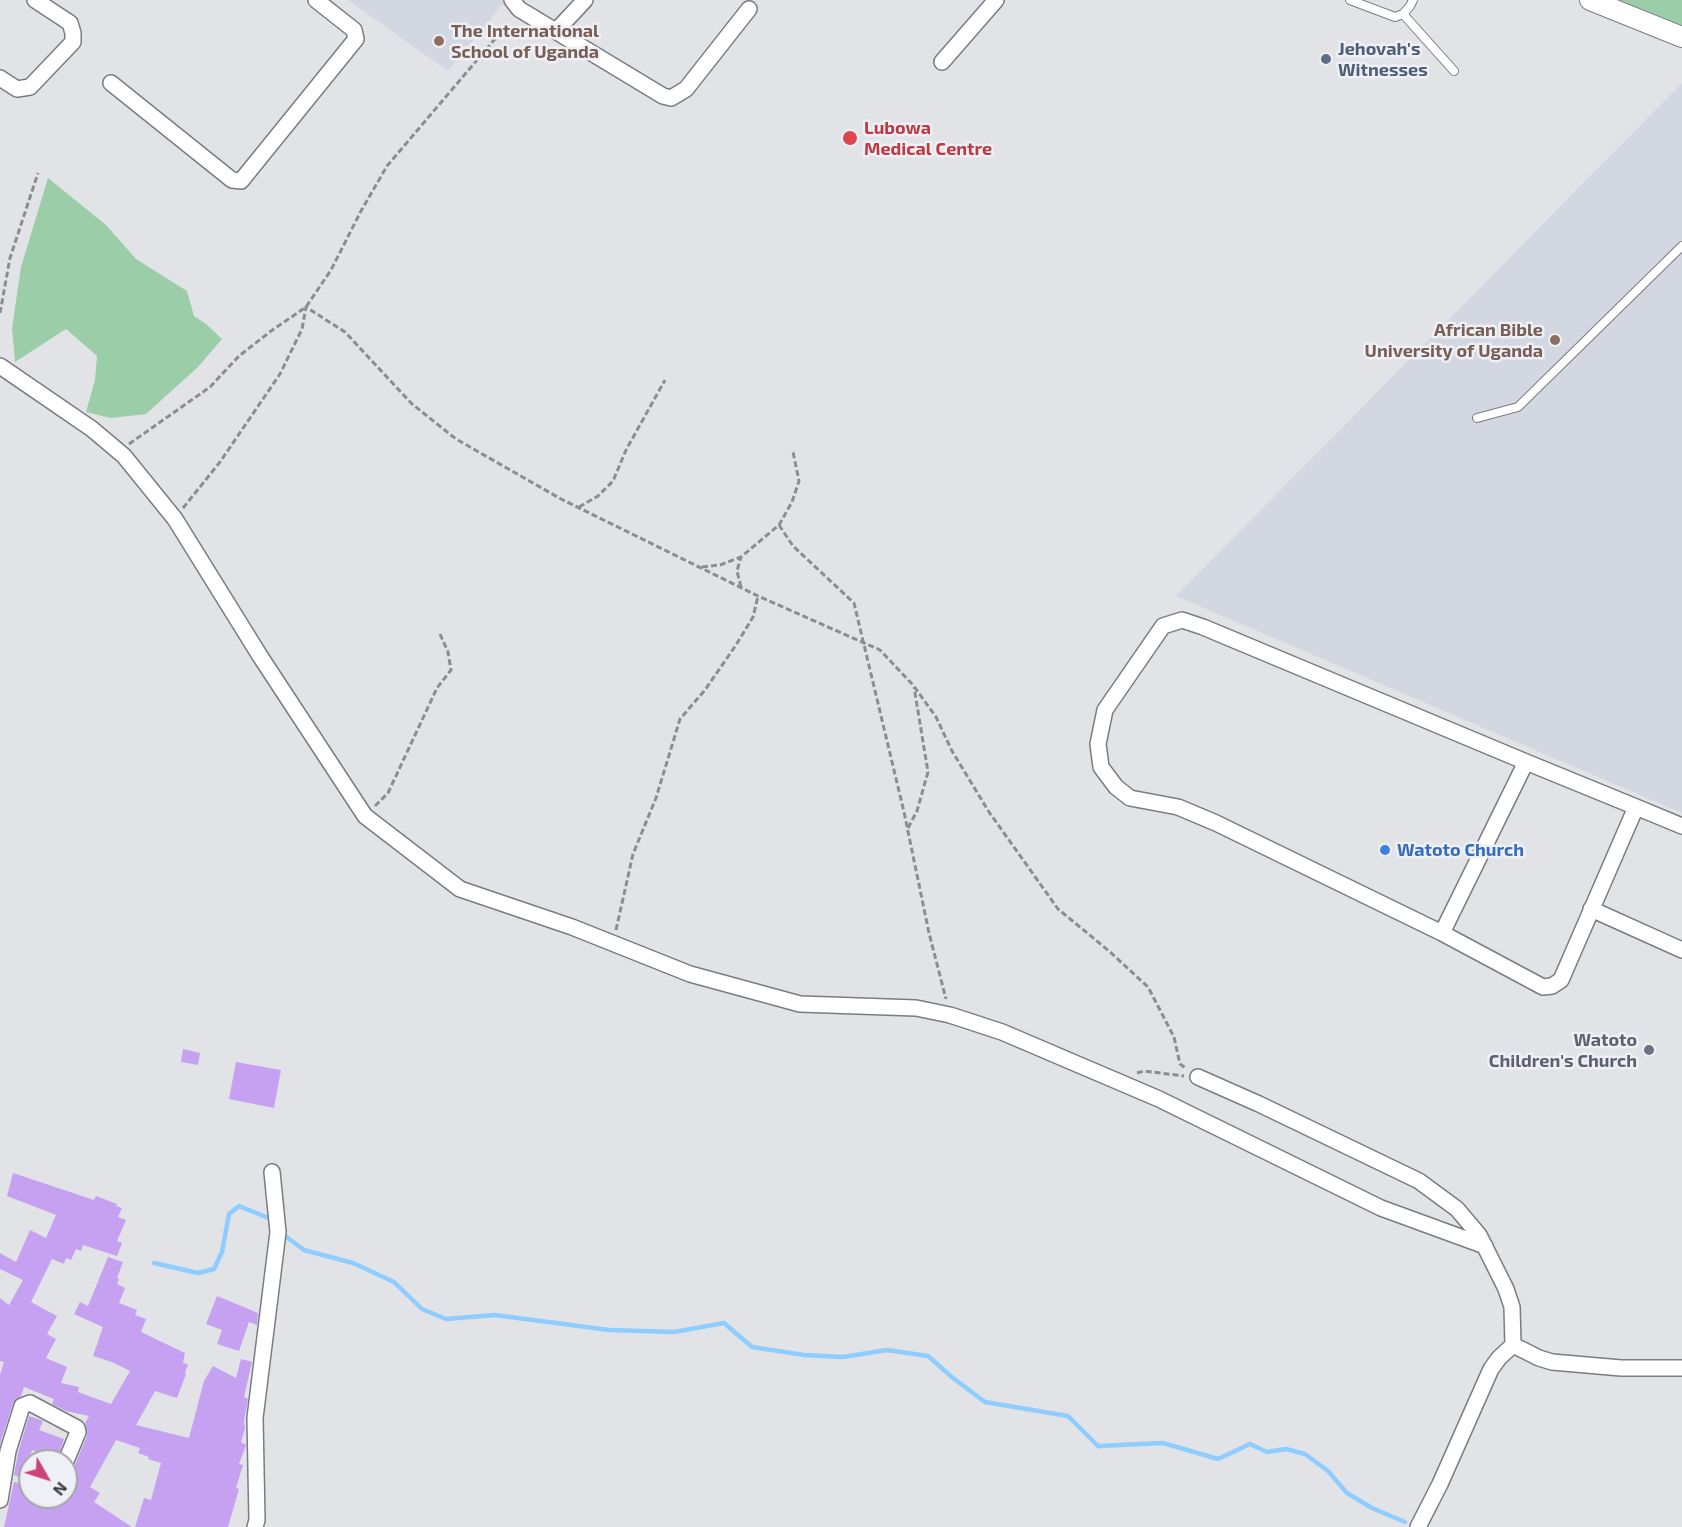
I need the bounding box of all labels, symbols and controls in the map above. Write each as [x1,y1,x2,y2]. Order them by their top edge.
place label: The International School of Uganda [451,20,599,63]
marker: The International School of Uganda [432,34,446,48]
place label: Jehovah's Witnesses [1338,38,1428,80]
marker: Jehovah's Witnesses [1319,52,1333,66]
place label: Lubowa Medical Centre [864,117,992,160]
marker: Lubowa Medical Centre [841,129,859,147]
place label: African Bible University of Uganda [1365,319,1543,362]
marker: African Bible University of Uganda [1548,333,1562,347]
place label: Watoto Church [1397,839,1524,861]
marker: Watoto Church [1378,843,1392,857]
place label: Watoto Children's Church [1489,1029,1637,1072]
marker: Watoto Children's Church [1642,1043,1656,1057]
north arrow [18,1449,78,1509]
text: N [50,1479,72,1500]

